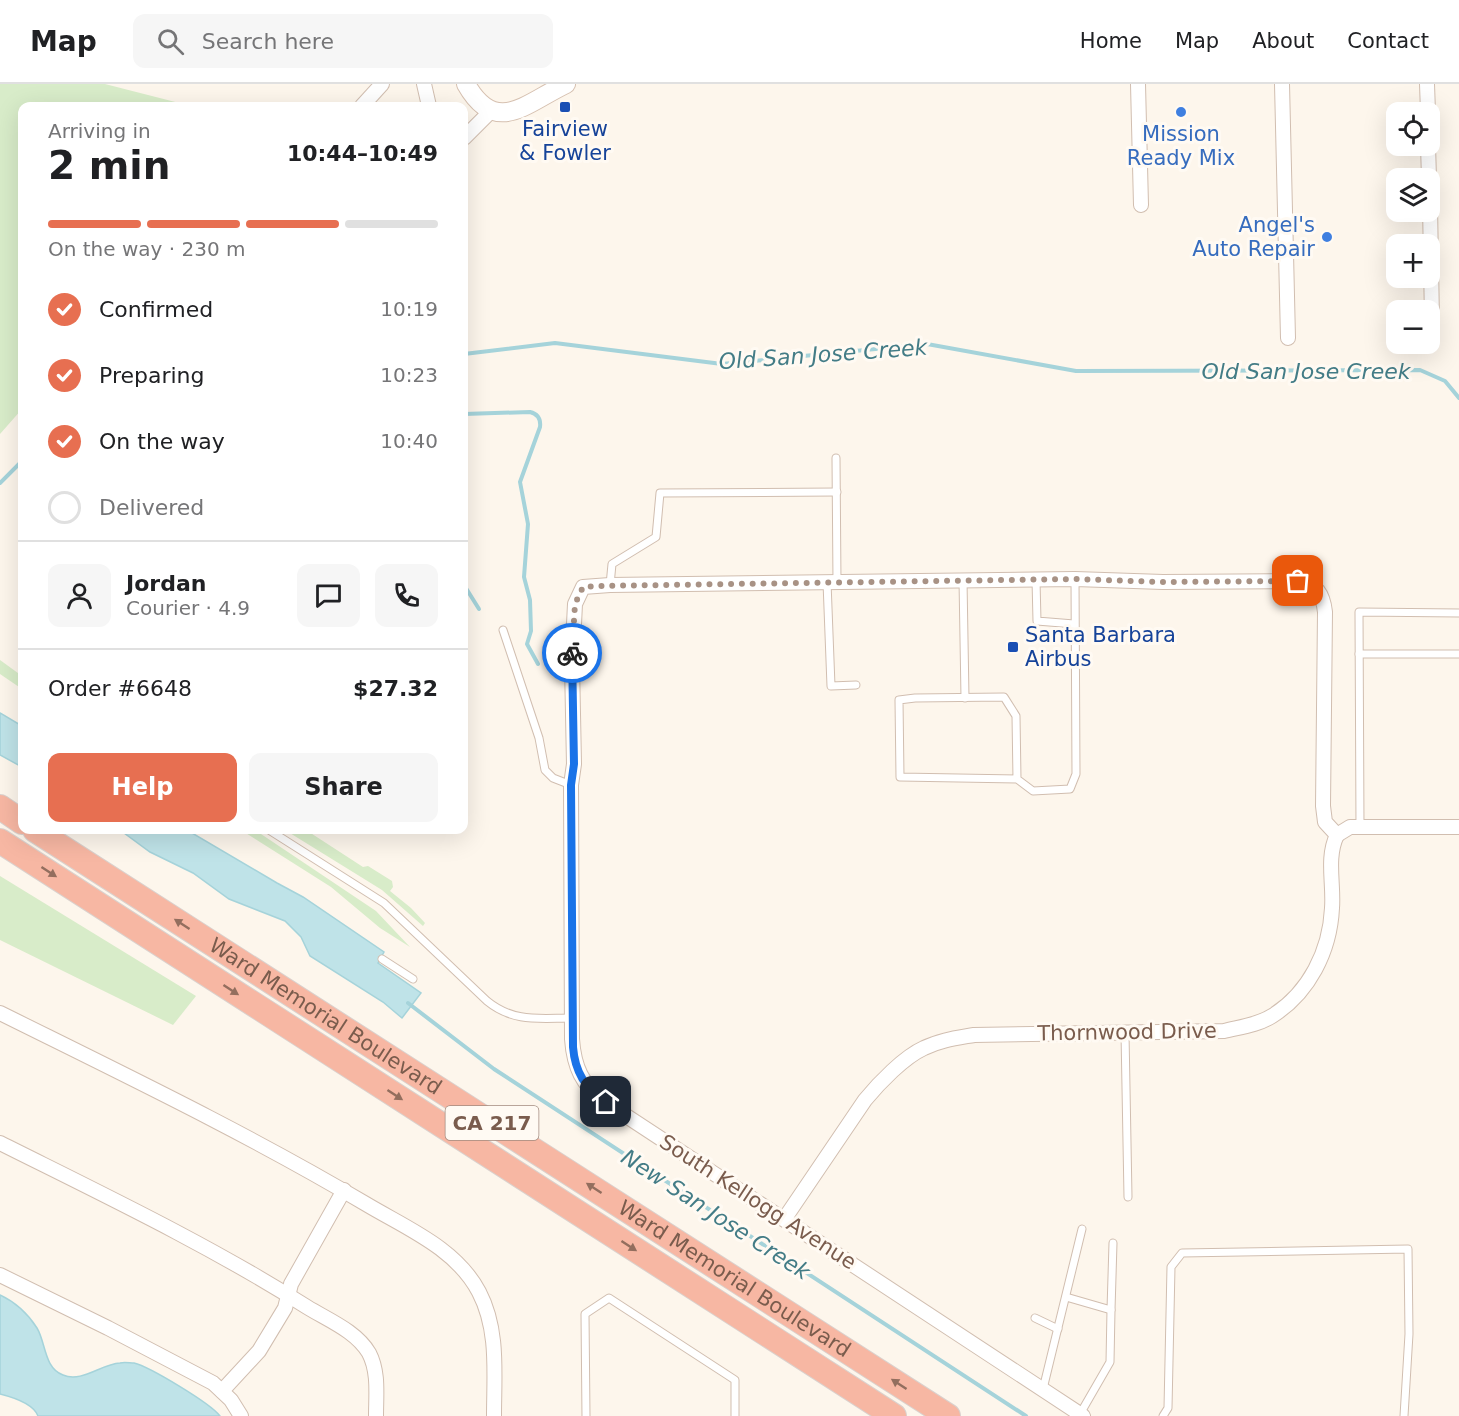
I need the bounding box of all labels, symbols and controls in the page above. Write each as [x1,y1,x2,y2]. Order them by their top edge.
search box [133,14,553,68]
text: Map [30,25,97,58]
icon: search [154,25,187,58]
text: Search here [202,29,334,54]
text: Home [1080,29,1142,53]
text: Map [1175,29,1219,53]
text: About [1252,29,1314,53]
text: Contact [1347,29,1429,53]
marker: Fairview & Fowler [558,100,572,114]
map controls [1386,102,1440,354]
button: locate [1386,102,1440,156]
marker: Mission Ready Mix [1174,105,1188,119]
place label: Fairview & Fowler [519,117,611,165]
text: Arriving in [48,119,151,143]
place label: Mission Ready Mix [1127,122,1235,170]
text: 10:44–10:49 [287,141,438,166]
text: 2 min [48,143,170,188]
button: layers [1386,168,1440,222]
place label: Angel's Auto Repair [1192,213,1315,261]
marker: Angel's Auto Repair [1320,230,1334,244]
button: + [1386,234,1440,288]
text: On the way · 230 m [48,237,246,261]
icon: check [48,293,81,326]
text: Confirmed [99,297,213,322]
text: 10:19 [380,297,438,321]
button: − [1386,300,1440,354]
water label: Old San Jose Creek [718,335,929,374]
icon: check [48,359,81,392]
water label: Old San Jose Creek [1202,359,1412,384]
text: Preparing [99,363,205,388]
text: 10:23 [380,363,438,387]
icon: check [48,425,81,458]
text: On the way [99,429,225,454]
text: 10:40 [380,429,438,453]
text: Delivered [99,495,204,520]
pin [1272,555,1323,606]
button: person [48,564,111,627]
button: chat [297,564,360,627]
button: phone [375,564,438,627]
icon: bag [1281,564,1314,597]
text: Jordan [126,571,206,596]
text: Courier · 4.9 [126,596,250,620]
courier [542,623,602,683]
place label: Santa Barbara Airbus [1025,623,1176,671]
icon: bike [556,637,589,670]
marker: Santa Barbara Airbus [1006,640,1020,654]
text: Order #6648 [48,676,192,701]
text: $27.32 [353,676,438,701]
button: Help [48,753,237,822]
button: Share [249,753,438,822]
one-way arrow [41,867,57,878]
one-way arrow [174,919,190,930]
street label: Ward Memorial Boulevard [205,933,446,1100]
one-way arrow [223,984,239,995]
street label: Thornwood Drive [1036,1018,1217,1046]
pin [580,1076,631,1127]
icon: home [589,1085,622,1118]
one-way arrow [387,1089,403,1100]
road number: CA 217 [446,1106,538,1140]
street label: South Kellogg Avenue [655,1130,861,1274]
water label: New San Jose Creek [617,1144,816,1285]
one-way arrow [586,1183,602,1194]
street label: Ward Memorial Boulevard [614,1196,855,1362]
one-way arrow [621,1240,637,1251]
one-way arrow [891,1379,907,1390]

